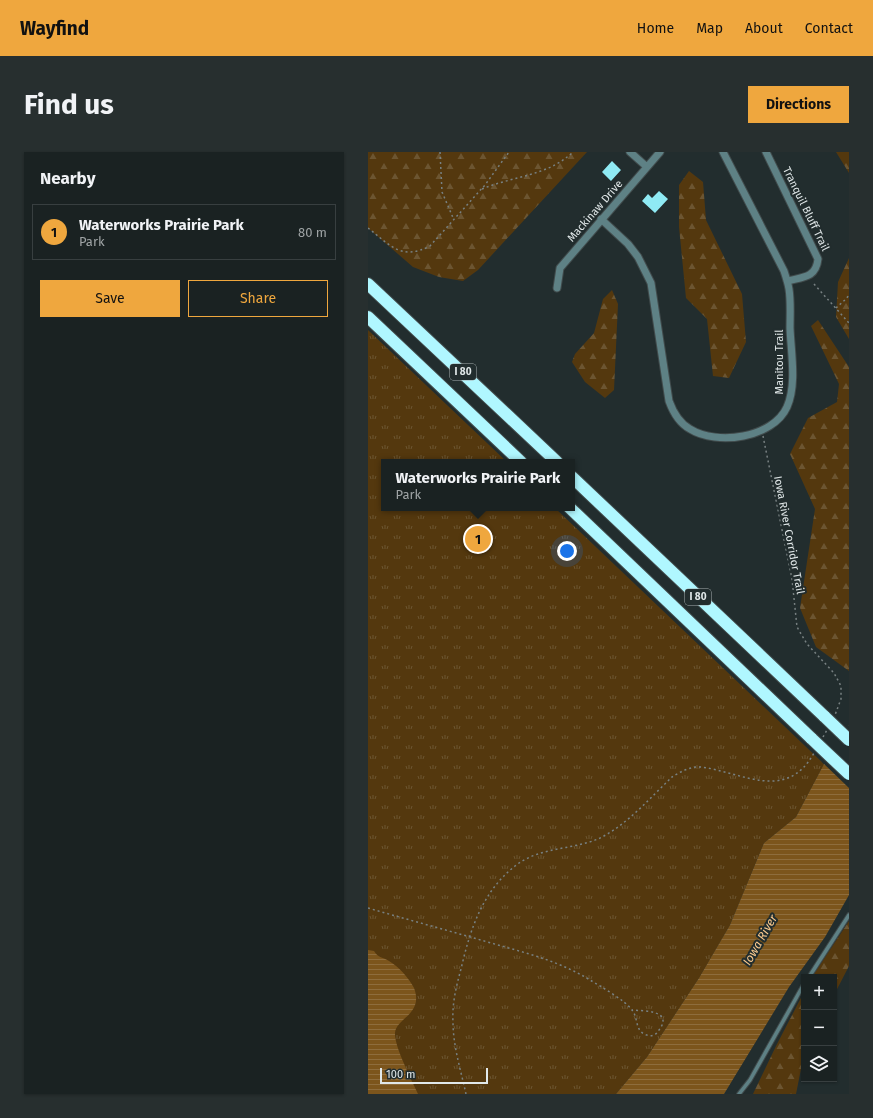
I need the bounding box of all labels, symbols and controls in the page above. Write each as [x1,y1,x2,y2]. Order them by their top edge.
text: Wayfind [20,17,89,40]
text: Home [637,20,674,37]
text: Map [696,20,723,37]
text: About [745,20,783,37]
text: Contact [805,20,853,37]
button: Directions [748,86,849,123]
text: Find us [24,88,114,121]
street label: Tranquil Bluff Trail [780,165,832,253]
text: Nearby [40,168,95,189]
street label: Mackinaw Drive [565,177,625,245]
text: Waterworks Prairie Park [79,216,244,234]
text: 1 [51,225,57,240]
text: 80 m [298,225,327,240]
text: Park [79,234,105,249]
button: Save [40,280,180,317]
button: Share [188,280,328,317]
street label: Manitou Trail [773,329,786,395]
road number: I 80 [450,364,476,380]
popup [381,459,575,511]
text: Waterworks Prairie Park [396,469,560,487]
street label: Iowa River Corridor Trail [771,475,807,595]
text: Park [396,487,421,502]
pin: 1 [465,524,491,554]
your location [557,541,577,561]
road number: I 80 [685,589,711,605]
water label: Iowa River [740,912,780,968]
map controls [801,974,837,1082]
button: + [801,974,837,1010]
button: − [801,1010,837,1046]
button: layers [801,1046,837,1082]
scale bar [380,1066,488,1085]
text: 100 m [386,1068,415,1081]

